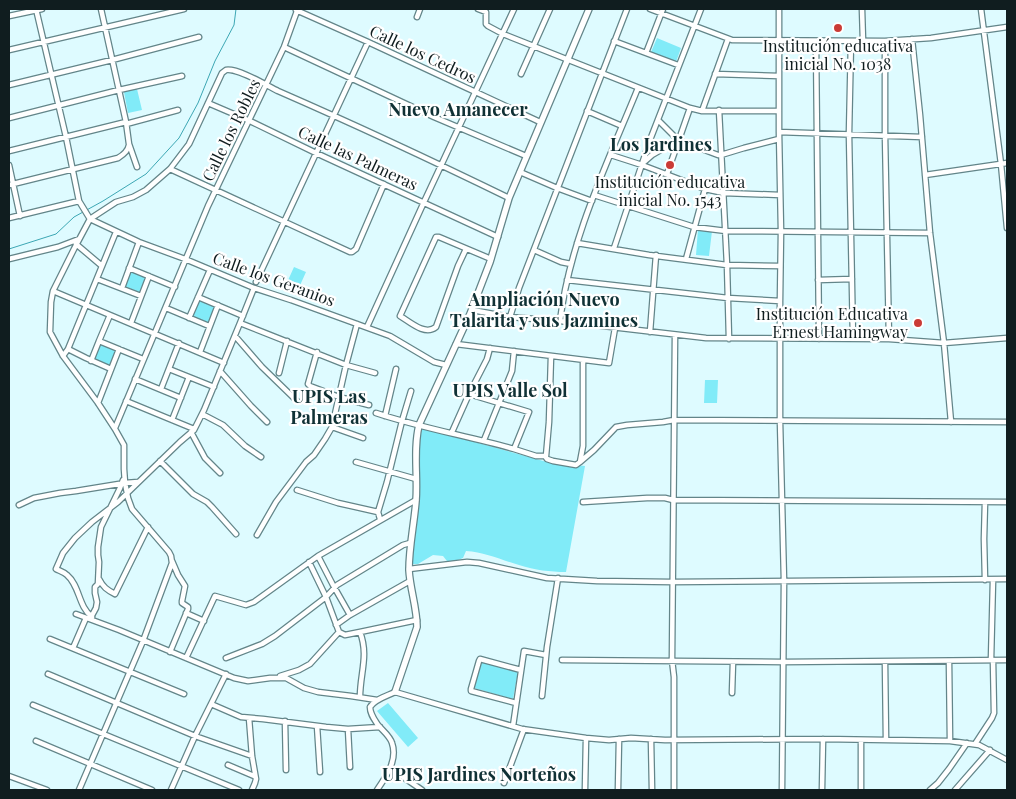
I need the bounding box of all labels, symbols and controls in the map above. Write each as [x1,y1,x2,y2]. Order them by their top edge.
street label: Calle los Cedros [367,20,480,87]
marker: Institución educativa inicial No. 1038 [832,22,844,34]
place label: Institución educativa inicial No. 1038 [763,35,913,74]
street label: Calle los Robles [197,75,264,185]
district label: Nuevo Amanecer [388,97,528,121]
street label: Calle las Palmeras [295,121,421,194]
district label: Los Jardines [610,132,712,156]
marker: Institución educativa inicial No. 1543 [664,159,676,171]
place label: Institución educativa inicial No. 1543 [595,171,745,210]
street label: Calle los Geranios [210,247,338,310]
district label: Ampliación Nuevo Talarita y sus Jazmines [450,287,638,332]
place label: Institución Educativa Ernest Hamingway [756,303,908,342]
marker: Institución Educativa Ernest Hamingway [912,317,924,329]
district label: UPIS Valle Sol [452,378,568,402]
district label: UPIS Las Palmeras [290,384,368,429]
district label: UPIS Jardines Norteños [382,762,576,786]

